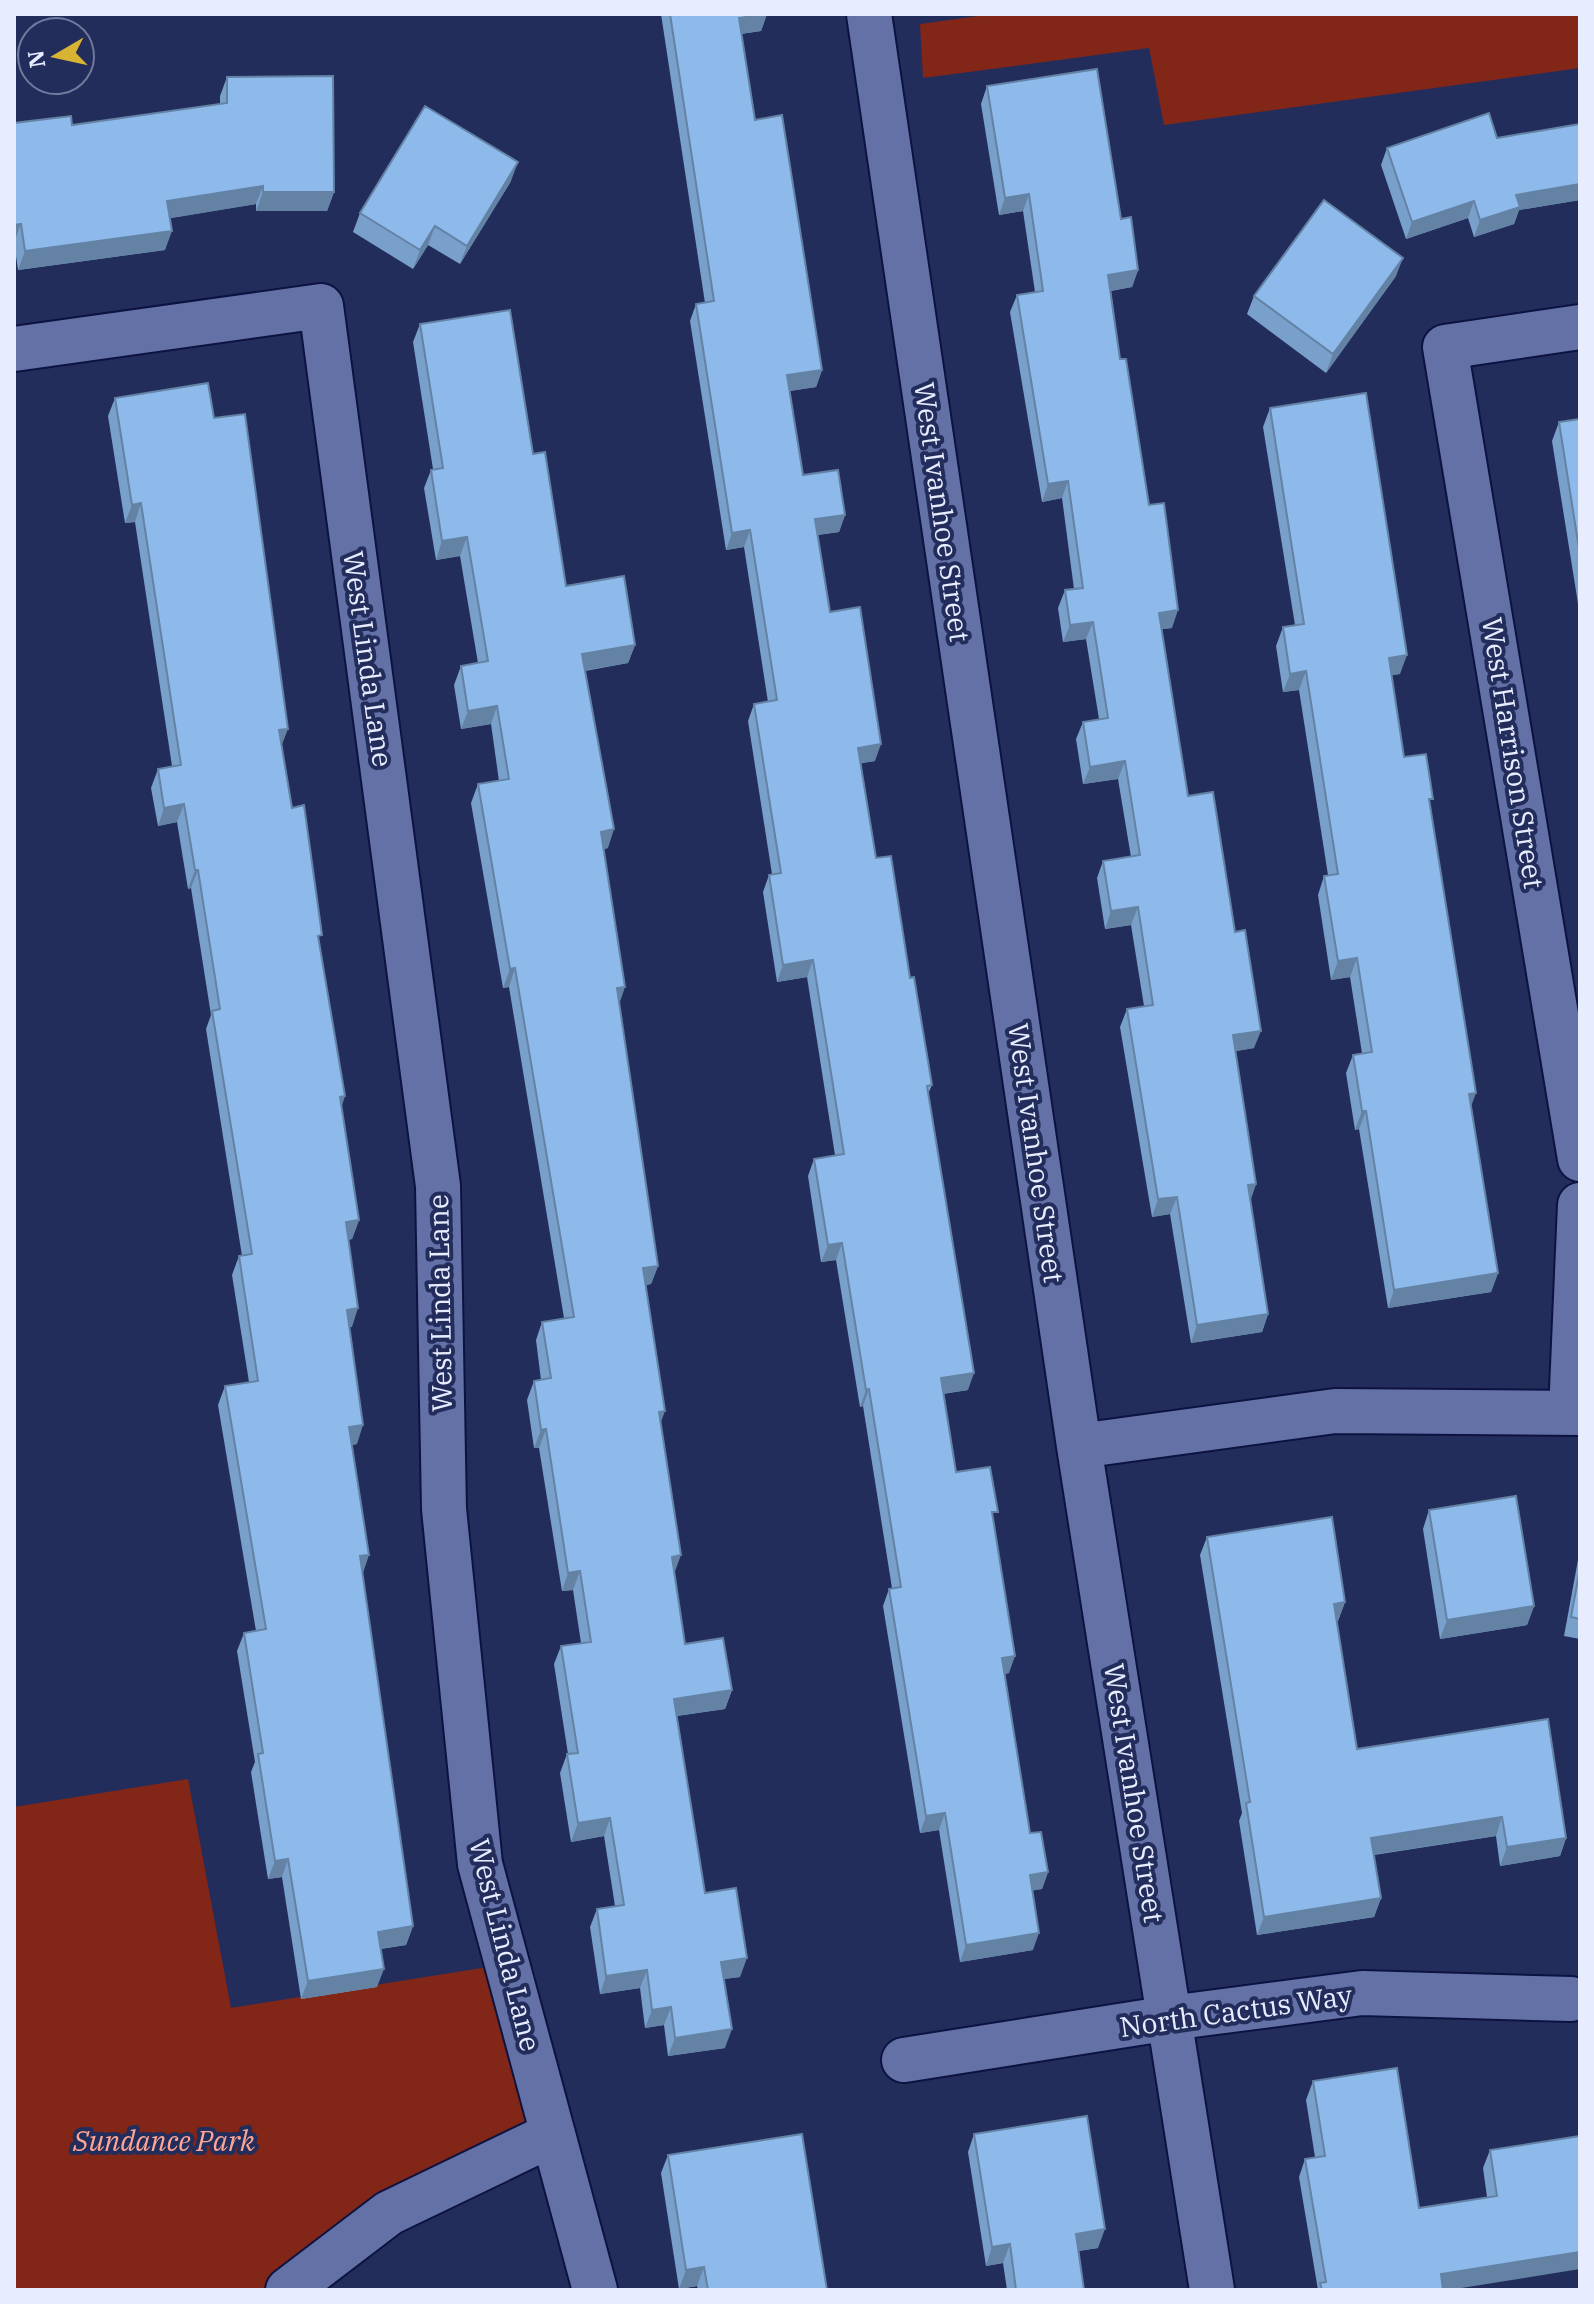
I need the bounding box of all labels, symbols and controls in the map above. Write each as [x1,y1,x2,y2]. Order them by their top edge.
north arrow [16,16,96,96]
text: N [20,48,51,70]
street label: West Ivanhoe Street [906,380,979,644]
street label: West Linda Lane [335,549,402,769]
street label: West Harrison Street [1474,615,1553,891]
street label: West Ivanhoe Street [1000,1021,1073,1285]
street label: West Linda Lane [419,1194,460,1412]
street label: West Ivanhoe Street [1096,1661,1173,1925]
street label: West Linda Lane [461,1835,550,2055]
street label: North Cactus Way [1117,1976,1355,2045]
park label: Sundance Park [72,2122,255,2159]

